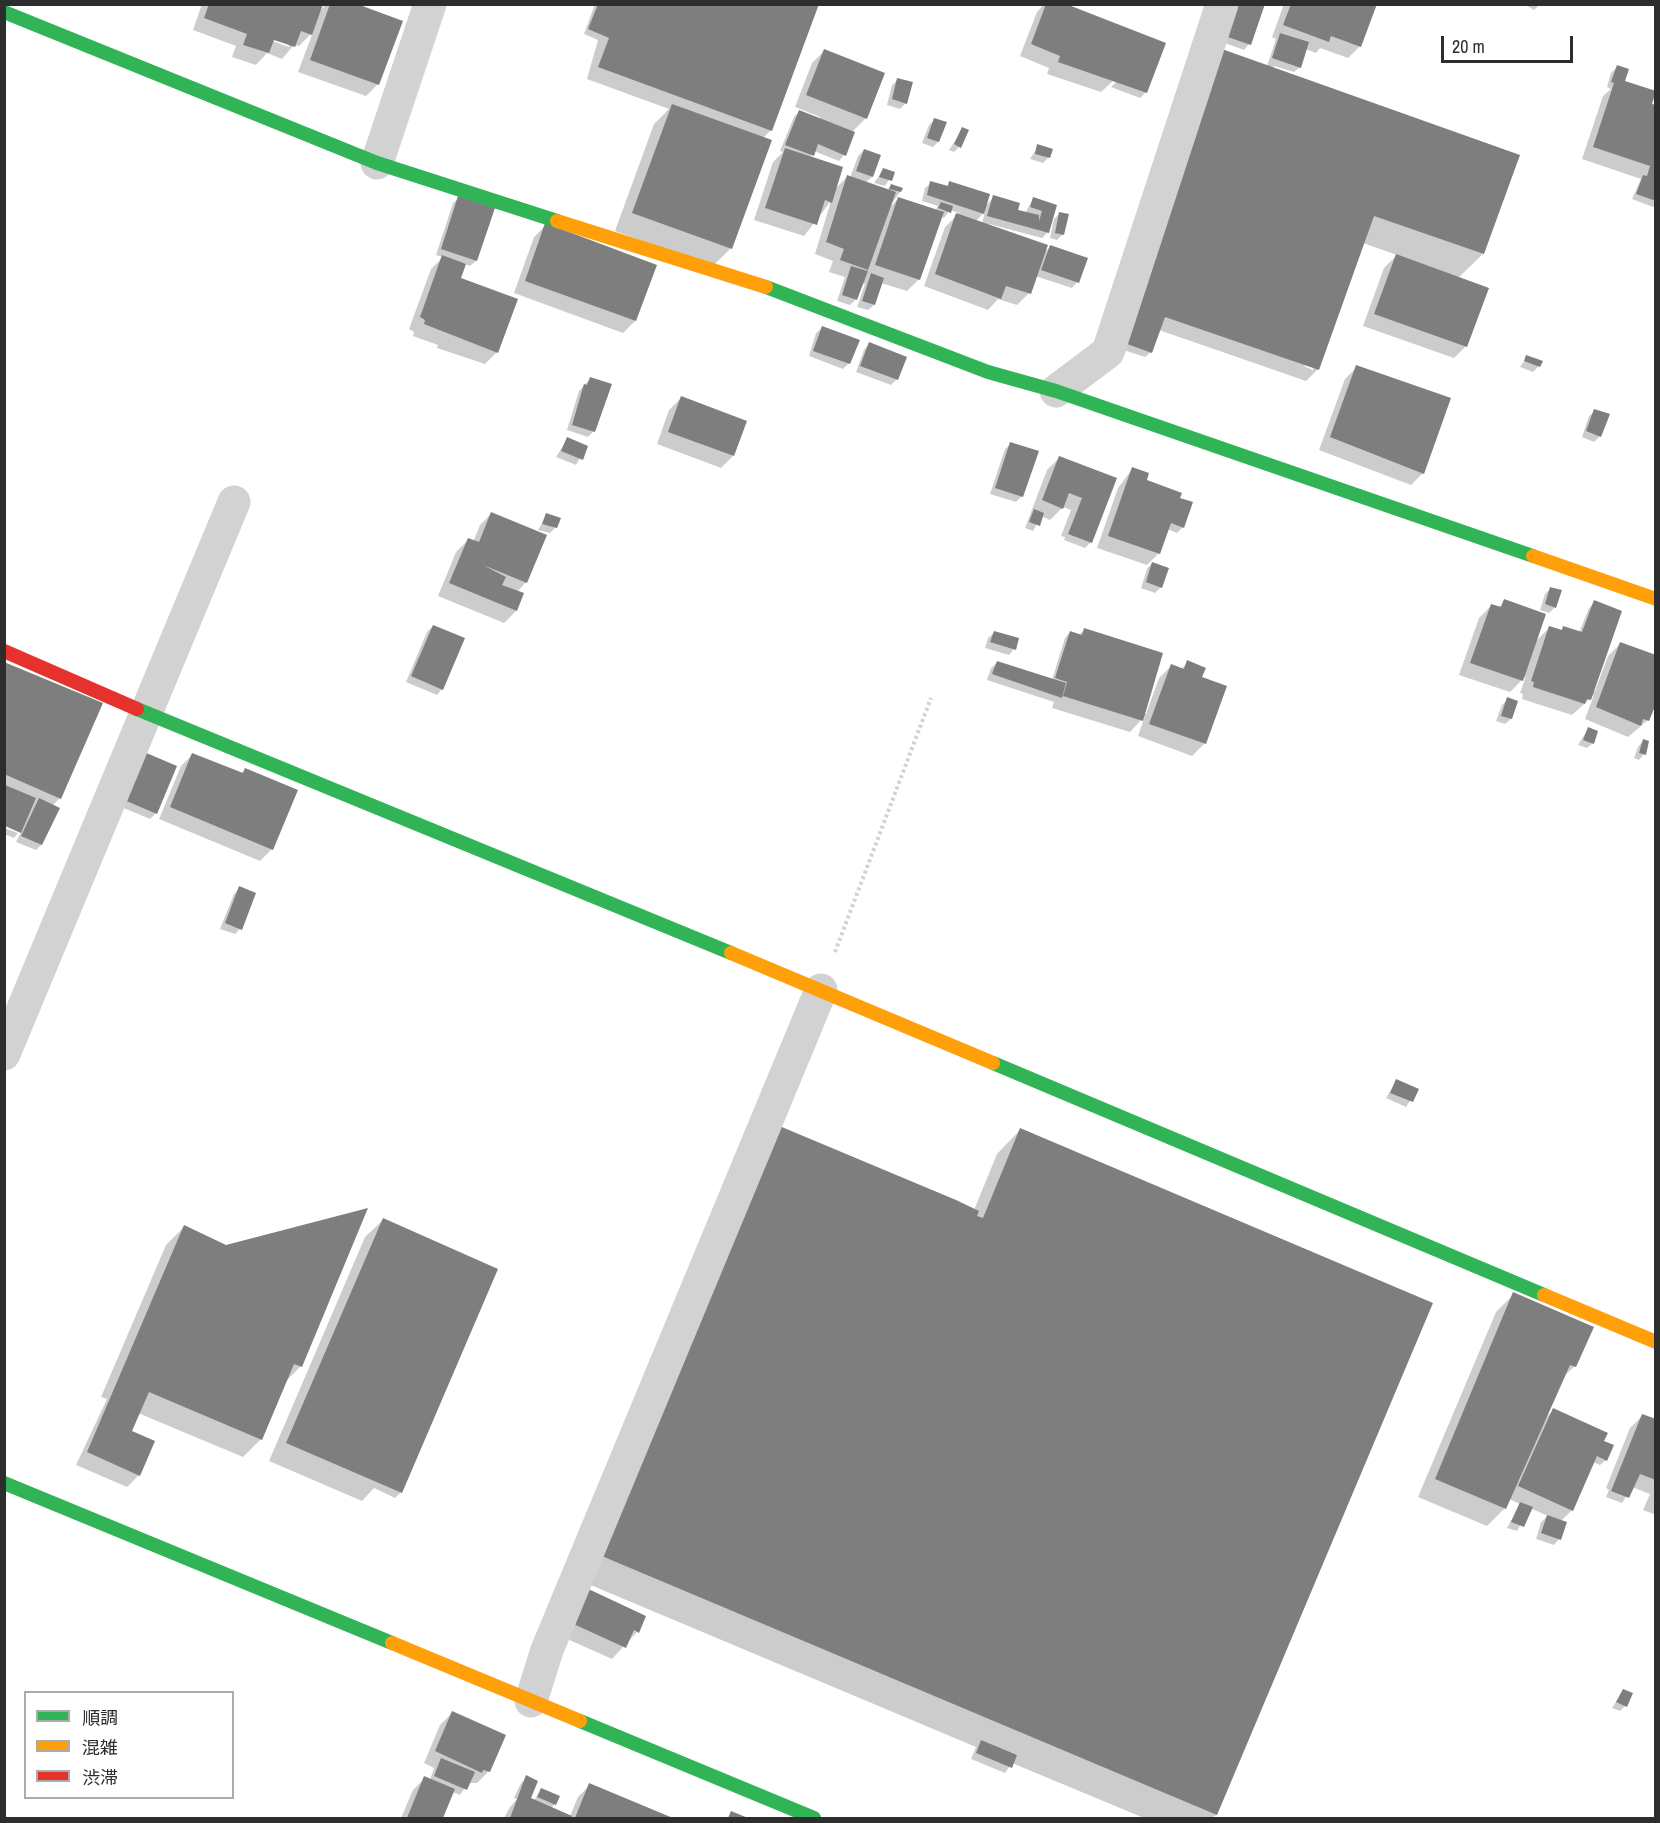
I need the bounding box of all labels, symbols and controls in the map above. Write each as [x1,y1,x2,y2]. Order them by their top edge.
scale bar [1444,24,1576,62]
text: 20 m [1452,34,1485,59]
legend [24,1691,234,1799]
text: 順調 [82,1705,118,1730]
text: 混雑 [82,1735,118,1760]
text: 渋滞 [82,1765,118,1790]

